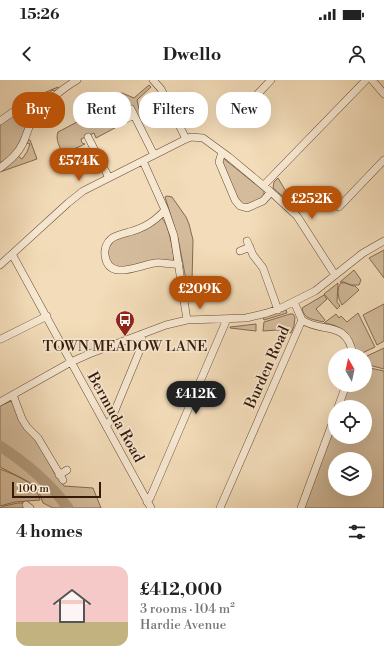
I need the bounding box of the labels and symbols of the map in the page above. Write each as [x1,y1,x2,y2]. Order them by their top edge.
pin: £574K [51,148,107,182]
pin: £252K [284,186,340,220]
pin: £209K [172,276,228,310]
bus stop icon: TOWN MEADOW LANE [114,309,136,337]
street label: Burden Road [240,323,294,412]
place label: TOWN MEADOW LANE [42,337,208,356]
north arrow [328,348,372,392]
street label: Bermuda Road [82,368,148,466]
pin: £412K [168,381,224,415]
scale bar [12,480,101,499]

